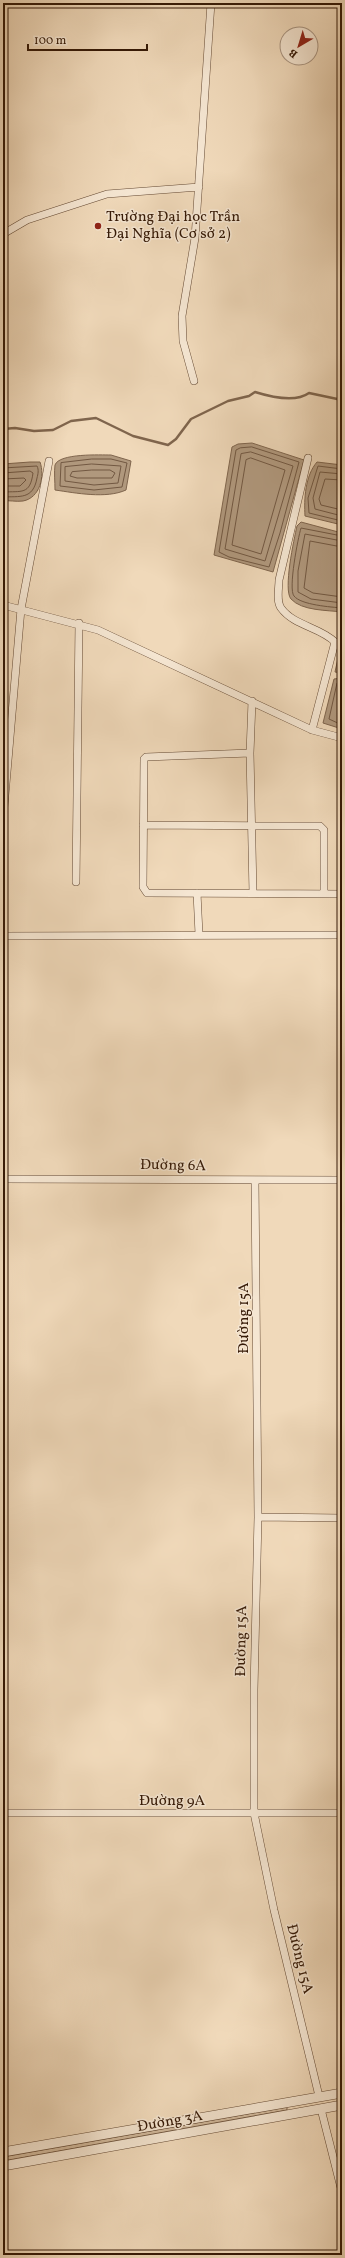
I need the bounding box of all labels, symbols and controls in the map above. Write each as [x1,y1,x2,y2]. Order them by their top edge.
scale bar [28,26,147,52]
north arrow [279,26,319,66]
text: 100 m [34,33,67,49]
text: B [286,45,301,61]
place label: Trường Đại học Trần Đại Nghĩa (Cơ sở 2) [106,207,240,245]
marker: Trường Đại học Trần Đại Nghĩa (Cơ sở 2) [93,221,103,231]
street label: Đường 6A [140,1155,207,1177]
street label: Đường 15A [234,1282,255,1354]
street label: Đường 15A [231,1605,253,1677]
street label: Đường 9A [139,1791,205,1812]
street label: Đường 15A [280,1922,318,1997]
street label: Đường 3A [136,2106,205,2138]

